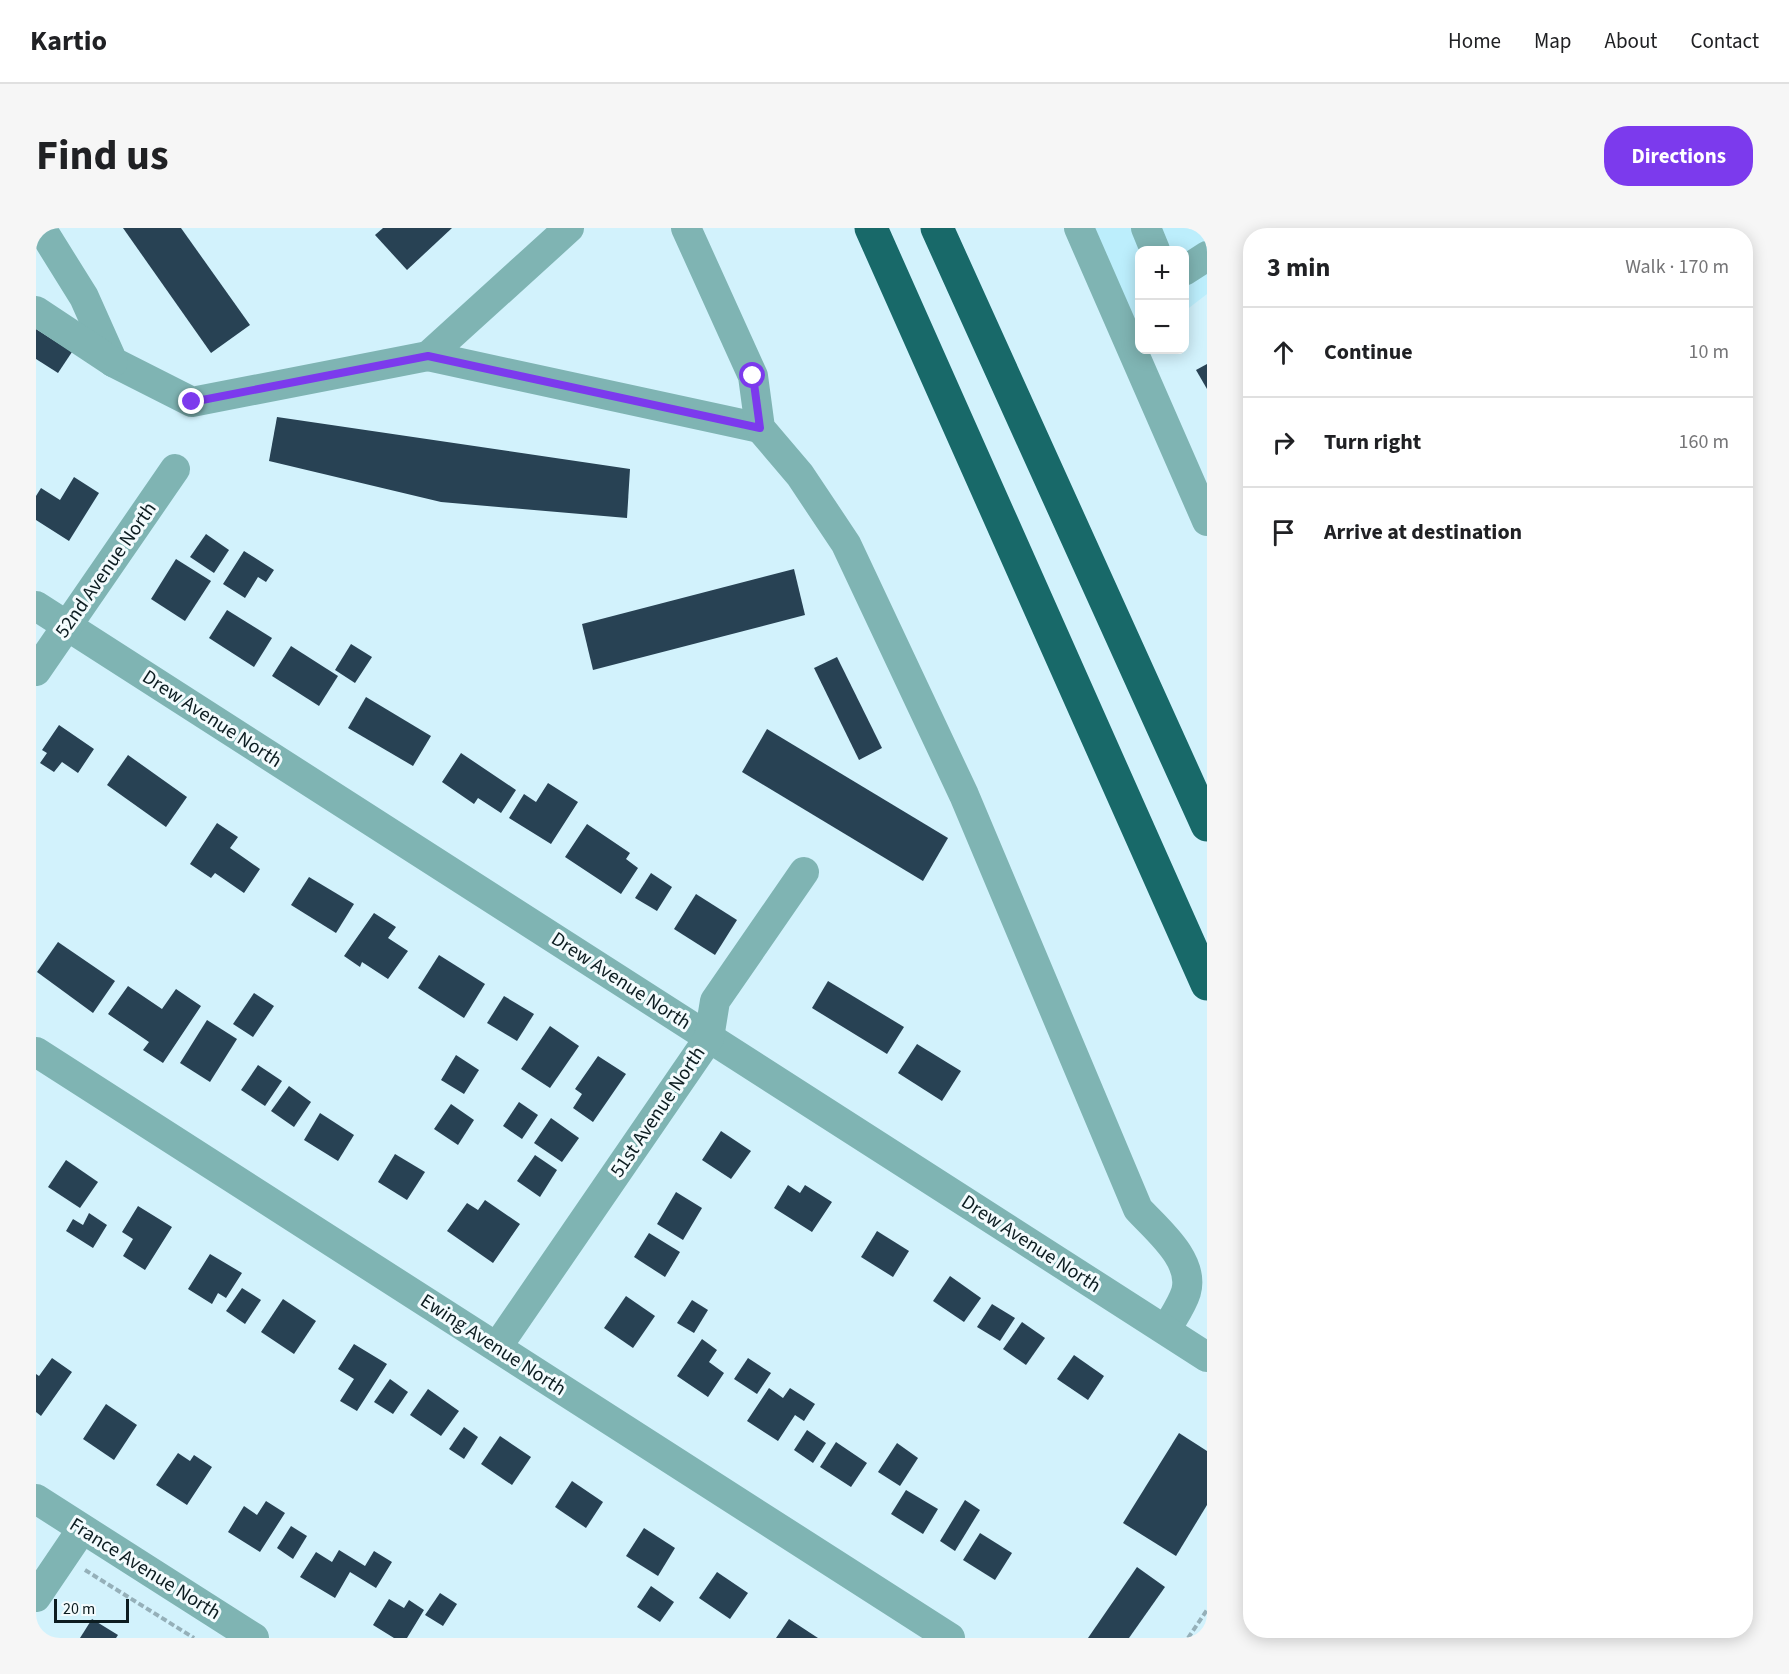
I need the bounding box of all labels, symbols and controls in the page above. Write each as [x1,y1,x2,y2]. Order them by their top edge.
text: Kartio [30,21,107,61]
text: Home [1448,26,1501,56]
text: Map [1534,26,1572,56]
text: About [1605,26,1657,56]
text: Contact [1690,26,1759,56]
text: Find us [36,126,169,186]
button: Directions [1604,126,1753,186]
map controls [1135,246,1189,354]
button: + [1135,246,1189,300]
text: 3 min [1267,249,1330,286]
text: Walk · 170 m [1625,253,1729,281]
button: − [1135,300,1189,354]
icon: ahead [1267,336,1300,369]
text: Continue [1324,336,1413,368]
text: 10 m [1689,338,1729,366]
route start [739,362,765,388]
route end [178,388,204,414]
icon: right [1267,426,1300,459]
text: Turn right [1324,426,1421,458]
text: 160 m [1679,428,1729,456]
street label: 52nd Avenue North [49,496,163,644]
icon: arrive [1267,516,1300,549]
text: Arrive at destination [1324,516,1522,548]
street label: Drew Avenue North [137,663,287,775]
street label: Drew Avenue North [546,925,696,1037]
street label: 51st Avenue North [604,1041,712,1183]
street label: Drew Avenue North [956,1188,1106,1300]
street label: Ewing Avenue North [415,1287,571,1403]
street label: France Avenue North [64,1511,226,1627]
scale bar [54,1596,129,1624]
text: 20 m [63,1598,95,1620]

